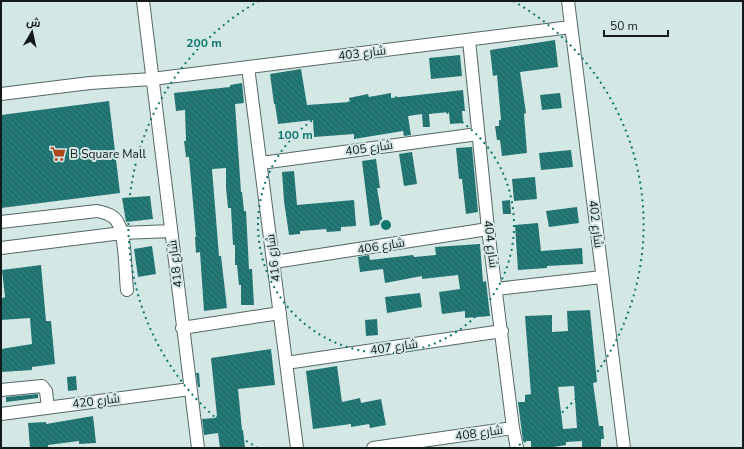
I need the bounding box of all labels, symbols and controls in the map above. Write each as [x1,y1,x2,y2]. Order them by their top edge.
north arrow [12,12,52,52]
scale bar [604,12,668,38]
text: ش [25,14,42,31]
text: 50 m [610,18,638,34]
text: 200 m [186,35,222,51]
street label: شارع 403 [337,42,387,64]
text: 100 m [277,127,313,143]
street label: شارع 405 [344,137,394,159]
supermarket icon: B Square Mall [49,145,67,163]
place label: B Square Mall [70,146,147,162]
street label: شارع 402 [585,199,607,249]
centre of rings [379,218,393,232]
street label: شارع 404 [480,219,502,269]
street label: شارع 416 [262,233,284,283]
street label: شارع 406 [356,234,406,258]
street label: شارع 418 [164,239,186,289]
street label: شارع 407 [369,336,419,358]
street label: شارع 420 [71,390,121,412]
street label: شارع 408 [454,422,504,444]

